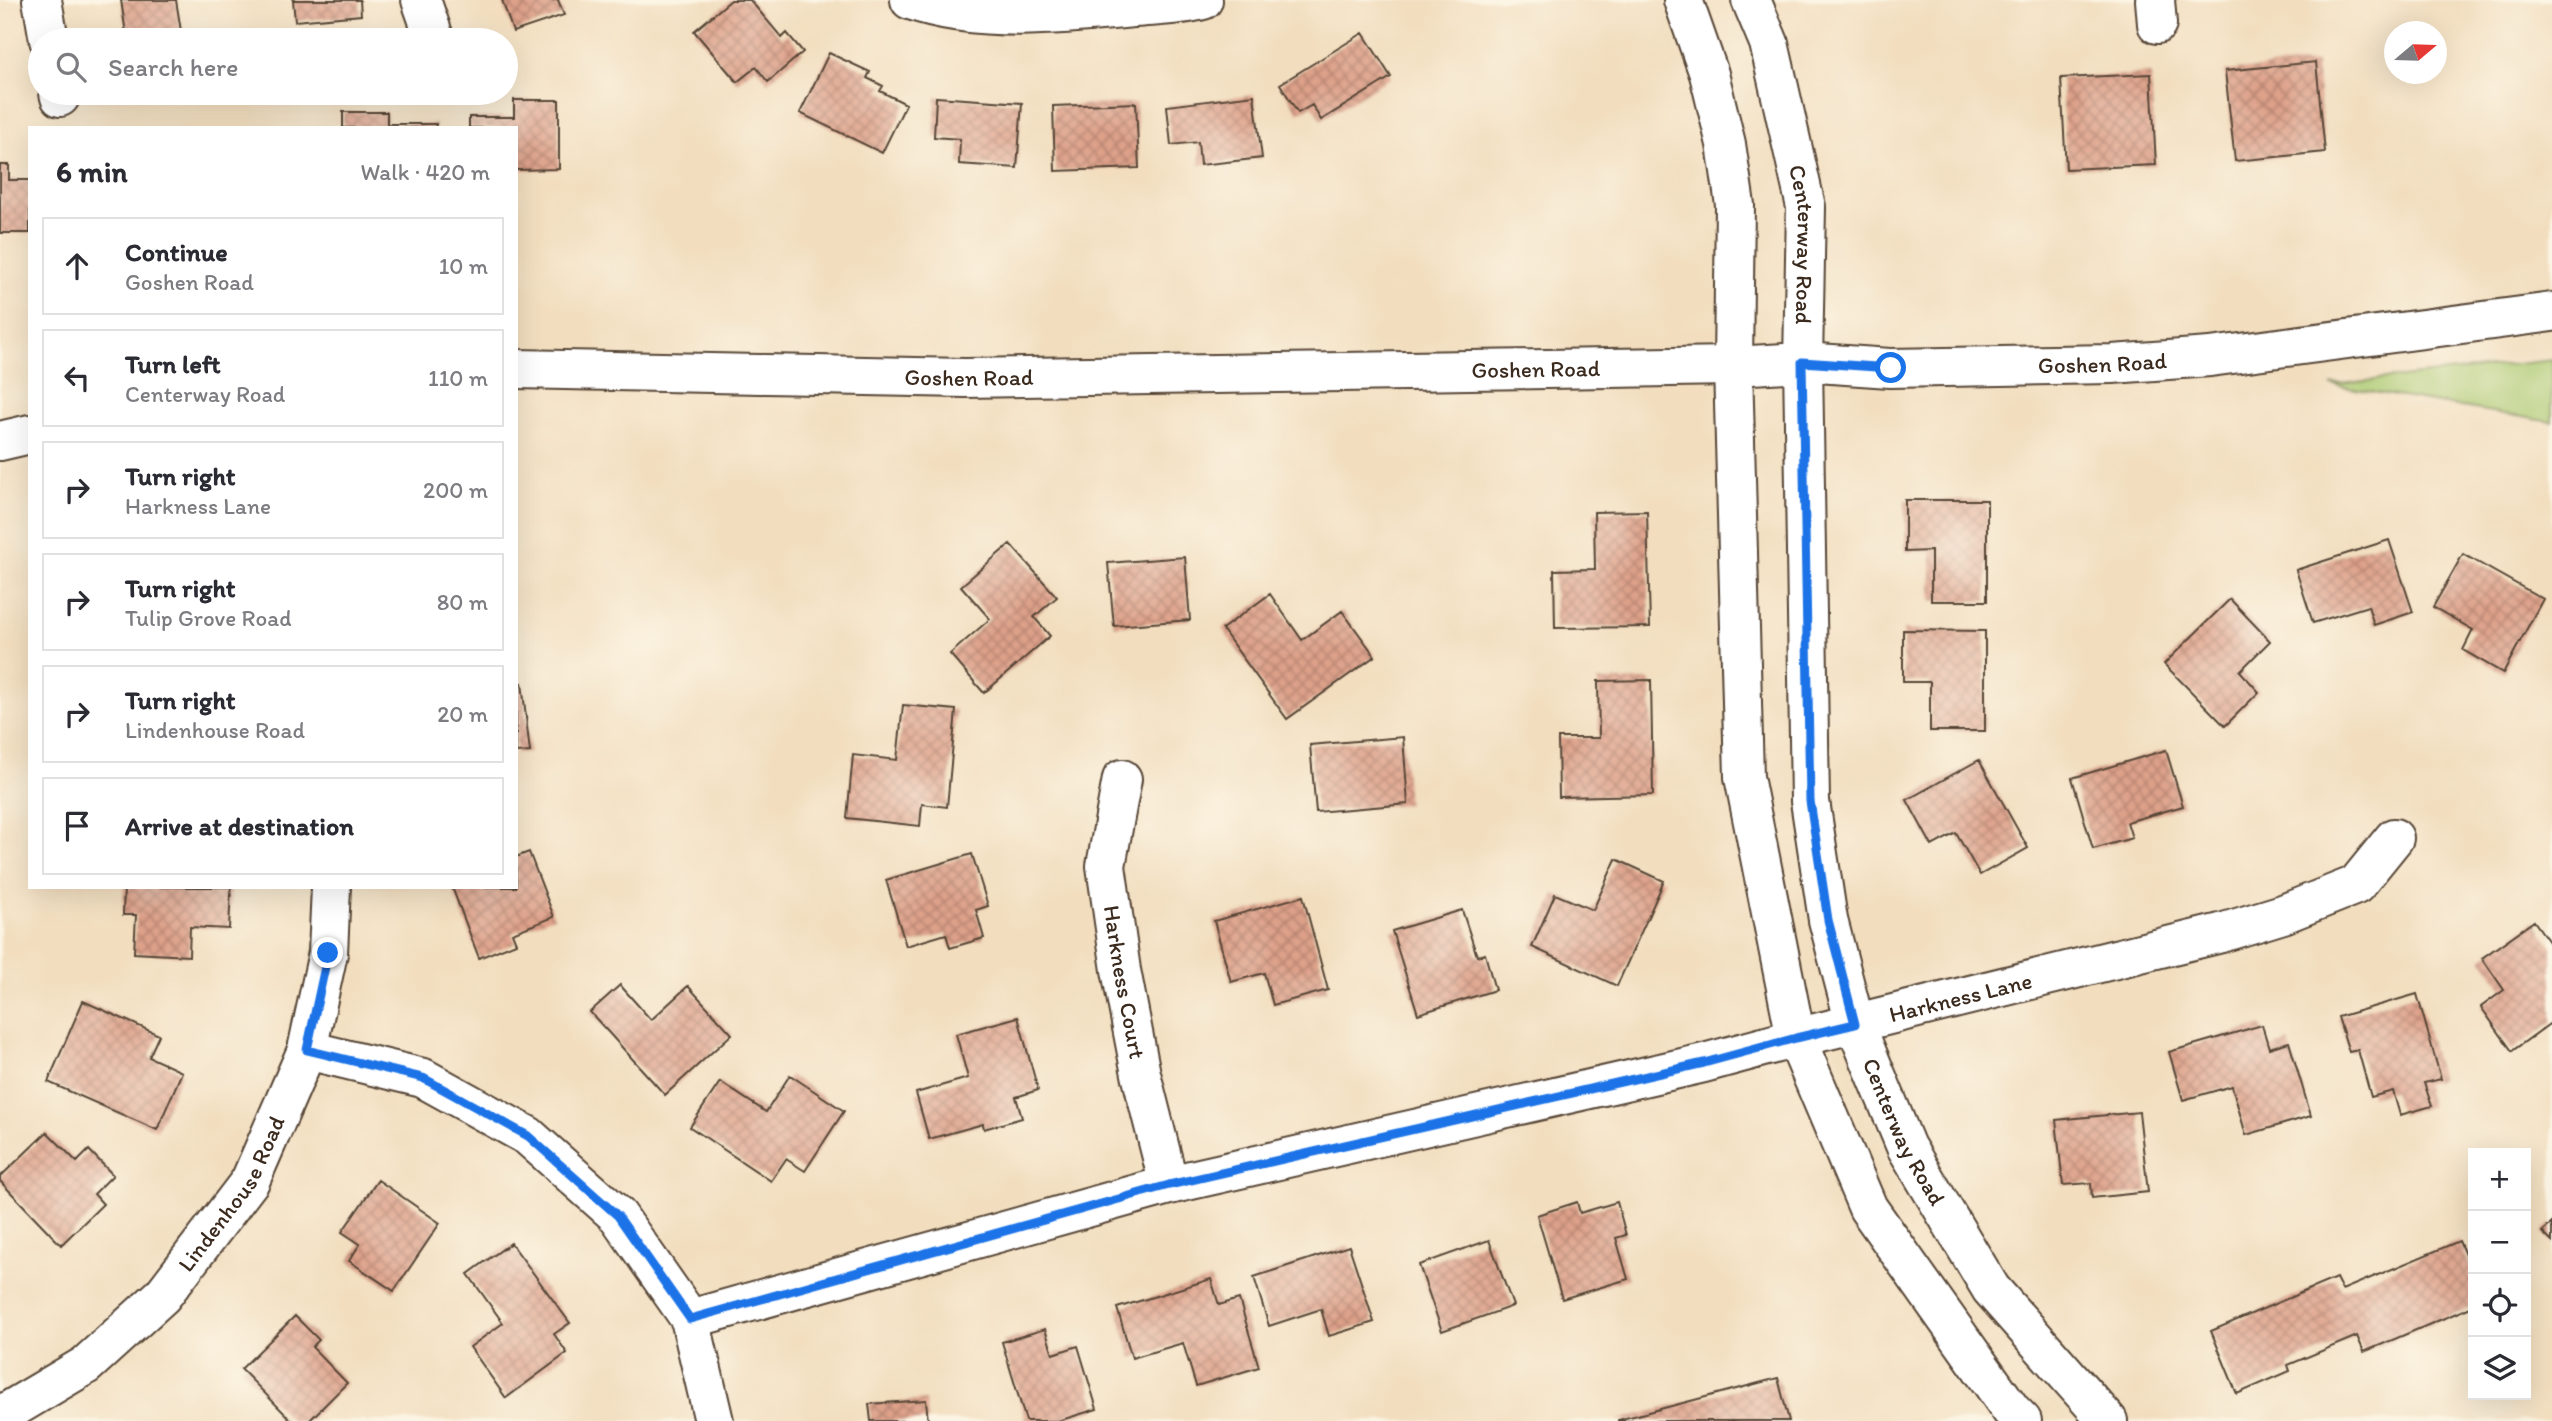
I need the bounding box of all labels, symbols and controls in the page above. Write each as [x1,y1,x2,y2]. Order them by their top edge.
north arrow [2384,21,2447,84]
search box [28,28,518,105]
icon: search [52,48,90,86]
text: Search here [108,51,238,83]
text: 6 min [56,153,128,190]
text: Walk · 420 m [360,158,490,186]
street label: Centerway Road [1783,162,1820,325]
text: Continue [125,236,228,268]
icon: ahead [58,247,96,285]
text: 10 m [439,252,488,280]
text: Goshen Road [125,268,254,296]
street label: Goshen Road [2038,346,2168,379]
text: Turn left [125,348,221,380]
route start [1875,352,1906,383]
street label: Goshen Road [1471,354,1601,384]
icon: left [58,359,96,397]
street label: Goshen Road [904,363,1034,392]
text: 110 m [428,364,488,392]
text: Centerway Road [125,380,285,408]
text: Turn right [125,460,236,492]
icon: right [58,471,96,509]
text: 200 m [423,476,488,504]
text: Harkness Lane [125,492,271,520]
text: Turn right [125,572,236,604]
icon: right [58,583,96,621]
text: 80 m [437,588,488,616]
text: Tulip Grove Road [125,604,291,632]
text: Turn right [125,684,236,716]
icon: right [58,695,96,733]
text: 20 m [437,700,488,728]
text: Lindenhouse Road [125,716,305,744]
icon: arrive [58,807,96,845]
text: Arrive at destination [125,810,354,842]
street label: Harkness Court [1098,903,1152,1061]
route end [312,937,343,968]
street label: Harkness Lane [1886,966,2035,1028]
street label: Centerway Road [1857,1054,1952,1211]
street label: Lindenhouse Road [172,1111,291,1277]
map controls [2468,1148,2531,1400]
button: + [2468,1148,2531,1211]
button: − [2468,1211,2531,1274]
button: locate [2468,1274,2531,1337]
button: layers [2468,1337,2531,1400]

